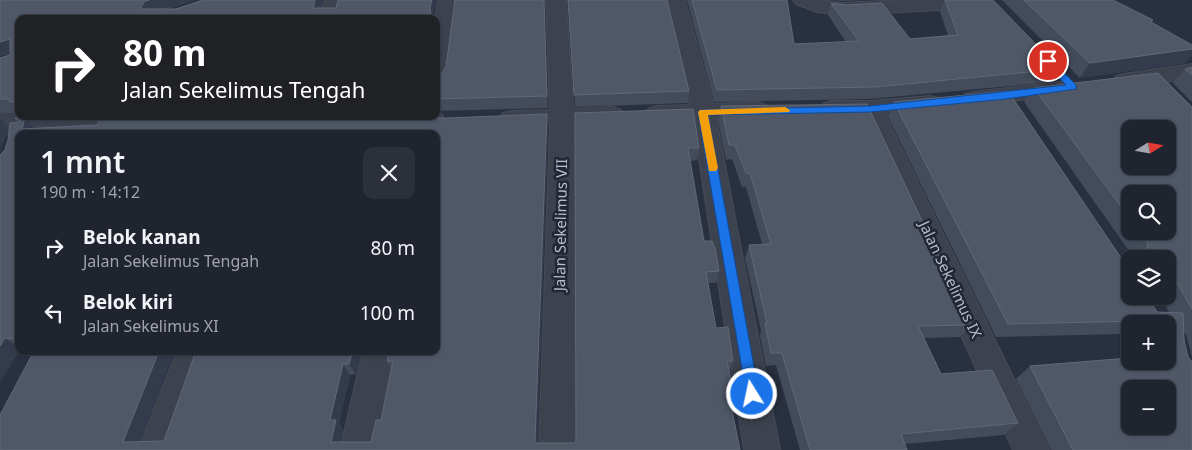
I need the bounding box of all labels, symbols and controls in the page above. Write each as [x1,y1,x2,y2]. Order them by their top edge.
text: 80 m [123,29,206,76]
icon: right [40,35,105,100]
pin [1027,40,1069,82]
icon: arrive [1034,47,1062,75]
text: Jalan Sekelimus Tengah [123,74,365,104]
north arrow [1121,120,1176,175]
map controls [1121,120,1176,435]
text: 1 mnt [40,141,125,182]
button: close [363,147,415,199]
street label: Jalan Sekelimus VII [549,159,571,293]
text: 190 m · 14:12 [40,181,140,203]
button: search [1121,185,1176,240]
street label: Jalan Sekelimus IX [914,215,987,341]
text: Belok kanan [83,224,200,250]
icon: right [40,234,68,262]
text: 80 m [371,235,415,261]
text: Jalan Sekelimus Tengah [83,250,259,272]
button: layers [1121,250,1176,305]
text: Belok kiri [83,289,173,315]
icon: left [40,299,68,327]
text: 100 m [360,300,415,326]
text: Jalan Sekelimus XI [83,315,219,337]
button: + [1121,315,1176,370]
position arrow [725,367,777,419]
button: − [1121,380,1176,435]

